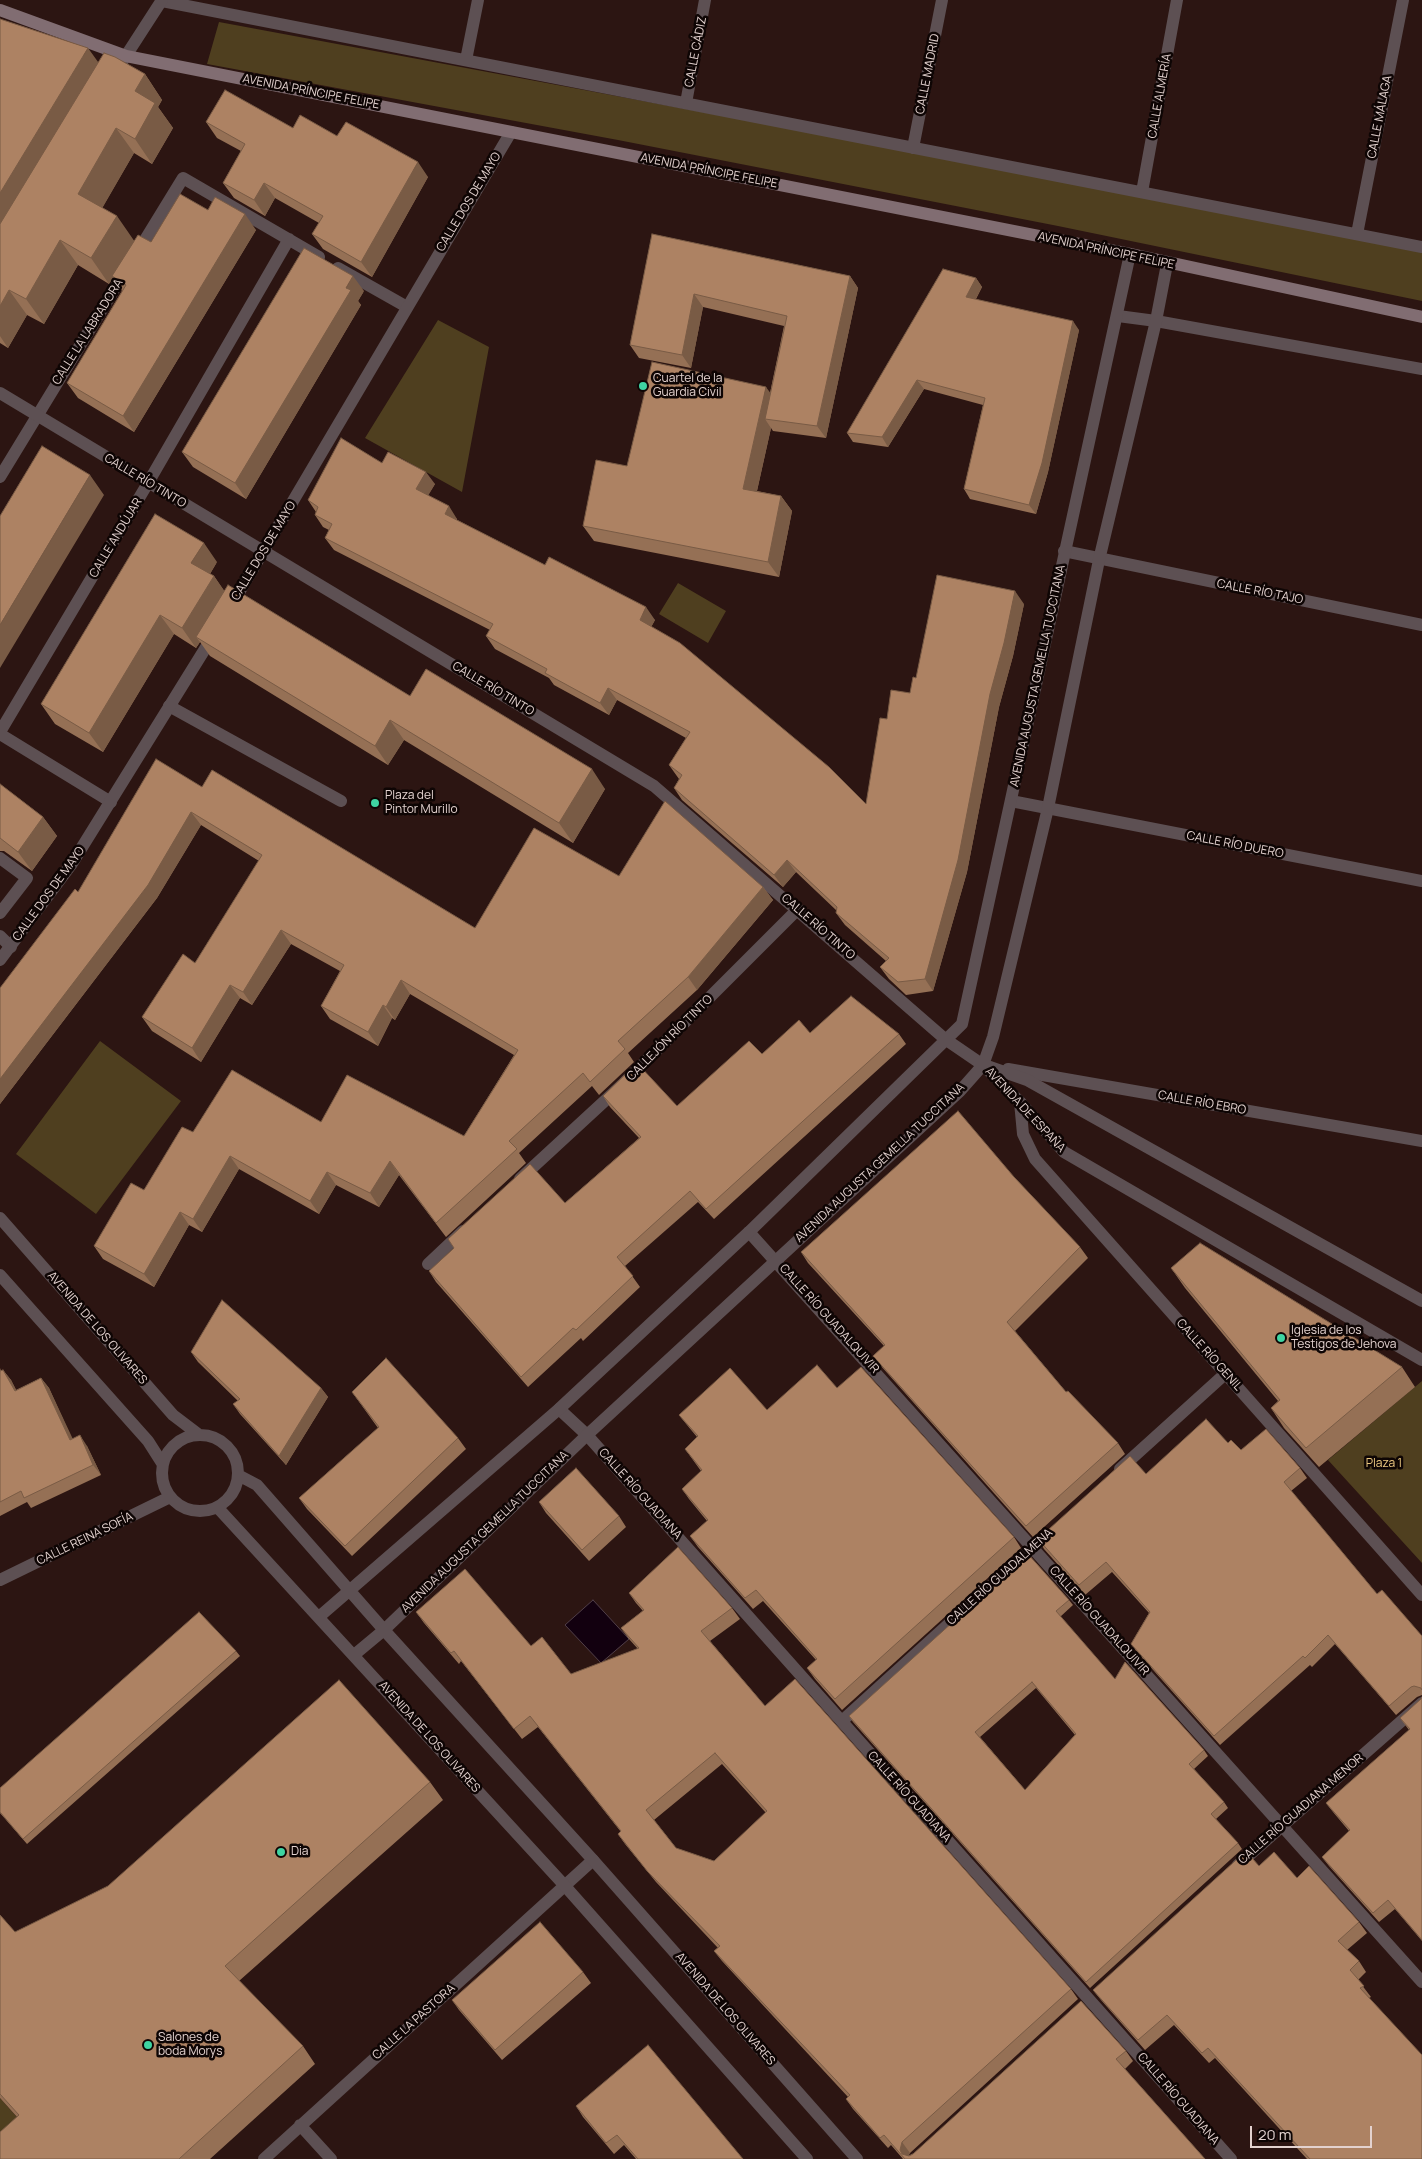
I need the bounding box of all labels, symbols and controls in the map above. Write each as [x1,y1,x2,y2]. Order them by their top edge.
street label: CALLE CÁDIZ [682,15,710,89]
street label: CALLE MADRID [913,33,943,115]
street label: CALLE ALMERÍA [1145,52,1175,140]
street label: AVENIDA PRÍNCIPE FELIPE [241,72,381,112]
street label: CALLE MÁLAGA [1365,74,1395,160]
street label: CALLE DOS DE MAYO [434,150,504,254]
street label: AVENIDA PRÍNCIPE FELIPE [639,151,779,191]
street label: AVENIDA PRÍNCIPE FELIPE [1036,229,1176,273]
street label: CALLE LA LABRADORA [50,277,126,387]
place label: Cuartel de la Guardia Civil [653,372,722,400]
marker: Cuartel de la Guardia Civil [637,380,649,392]
street label: CALLE RÍO TINTO [101,451,189,511]
street label: CALLE ANDÚJAR [87,496,145,580]
street label: CALLE DOS DE MAYO [229,499,299,603]
street label: AVENIDA AUGUSTA GEMELLA TUCCITANA [1007,564,1069,788]
street label: CALLE RÍO TAJO [1216,577,1304,607]
street label: CALLE RÍO TINTO [449,659,537,719]
place label: Plaza del Pintor Murillo [385,789,458,817]
marker: Plaza del Pintor Murillo [369,797,381,809]
street label: CALLE RÍO DUERO [1185,829,1285,861]
street label: CALLE DOS DE MAYO [10,844,88,944]
street label: CALLE RÍO TINTO [778,891,858,963]
street label: CALLEJÓN RÍO TINTO [624,992,716,1084]
street label: AVENIDA DE ESPAÑA [982,1065,1068,1155]
street label: AVENIDA AUGUSTA GEMELLA TUCCITANA [792,1080,968,1246]
street label: CALLE RÍO EBRO [1157,1088,1247,1118]
street label: CALLE RÍO GUADALQUIVIR [776,1261,882,1377]
street label: AVENIDA DE LOS OLIVARES [44,1269,150,1387]
street label: CALLE RÍO GENIL [1173,1316,1245,1394]
place label: Iglesia de los Testigos de Jehova [1291,1324,1396,1352]
marker: Iglesia de los Testigos de Jehova [1275,1332,1287,1344]
street label: CALLE RÍO GUADIANA [595,1446,685,1542]
street label: AVENIDA AUGUSTA GEMELLA TUCCITANA [398,1448,572,1616]
park label: Plaza 1 [1366,1457,1402,1471]
street label: CALLE REINA SOFÍA [34,1509,136,1569]
street label: CALLE RÍO GUADALMENA [944,1526,1056,1628]
street label: CALLE RÍO GUADALQUIVIR [1046,1563,1152,1679]
street label: AVENIDA DE LOS OLIVARES [375,1679,483,1795]
street label: CALLE RÍO GUADIANA [864,1749,954,1845]
street label: CALLE RÍO GUADIANA MENOR [1235,1751,1367,1867]
place label: Dia [291,1845,309,1859]
marker: Dia [275,1846,287,1858]
street label: AVENIDA DE LOS OLIVARES [672,1950,778,2068]
street label: CALLE LA PASTORA [370,1981,458,2063]
place label: Salones de boda Morys [158,2031,222,2059]
marker: Salones de boda Morys [142,2039,154,2051]
street label: CALLE RÍO GUADIANA [1134,2050,1222,2148]
scale bar [1252,2116,1374,2148]
text: 20 m [1258,2124,1291,2145]

